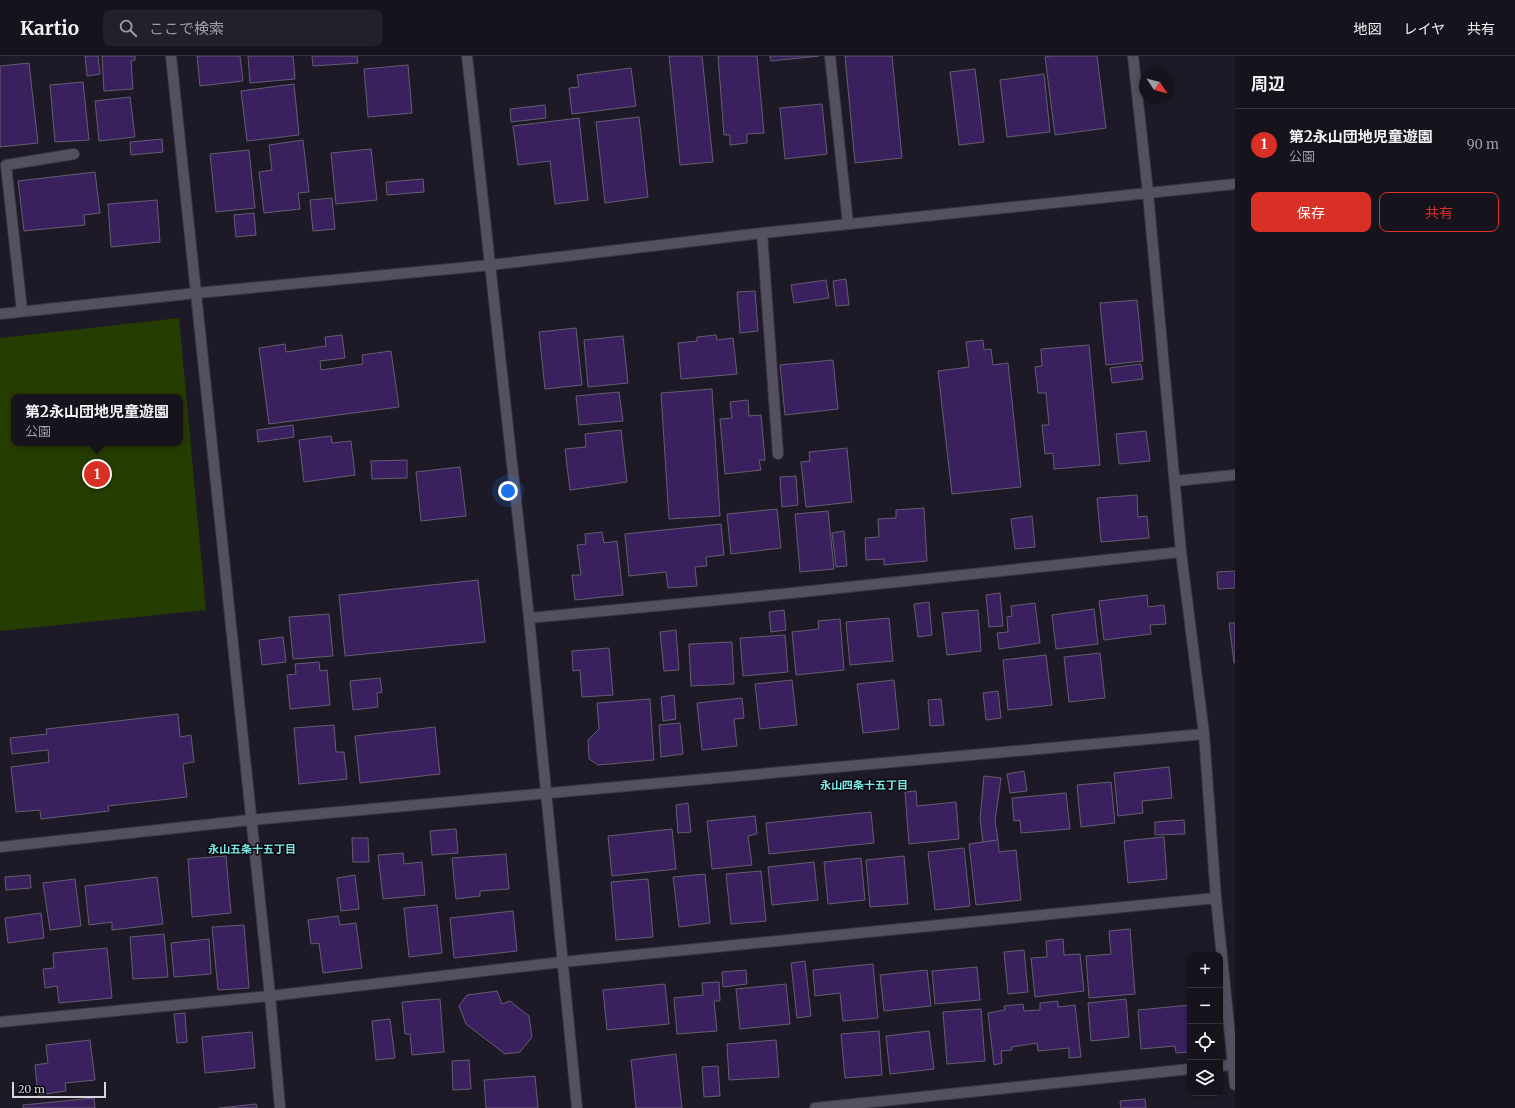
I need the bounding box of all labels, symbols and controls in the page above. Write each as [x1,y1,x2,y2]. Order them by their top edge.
search box [103,10,383,46]
text: Kartio [20,16,79,40]
icon: search [117,17,139,39]
text: ここで検索 [149,19,224,38]
text: 地図 [1353,20,1381,38]
text: レイヤ [1403,20,1445,38]
text: 共有 [1467,20,1495,38]
north arrow [1139,68,1175,104]
text: 周辺 [1251,73,1285,95]
text: 第2永山団地児童遊園 [1289,127,1433,146]
text: 1 [1261,136,1267,153]
text: 90 m [1467,136,1499,153]
text: 公園 [1289,148,1315,165]
button: 保存 [1251,192,1371,232]
button: 共有 [1379,192,1499,232]
popup [11,394,183,446]
text: 第2永山団地児童遊園 [25,402,169,421]
text: 公園 [25,423,51,440]
pin: 1 [84,459,110,489]
your location [498,481,518,501]
district label: 永山四条十五丁目 [820,778,908,792]
district label: 永山五条十五丁目 [208,842,296,856]
map controls [1187,952,1223,1096]
button: + [1187,952,1223,988]
button: − [1187,988,1223,1024]
button: locate [1187,1024,1223,1060]
button: layers [1187,1060,1223,1096]
scale bar [12,1080,106,1099]
text: 20 m [18,1082,45,1096]

